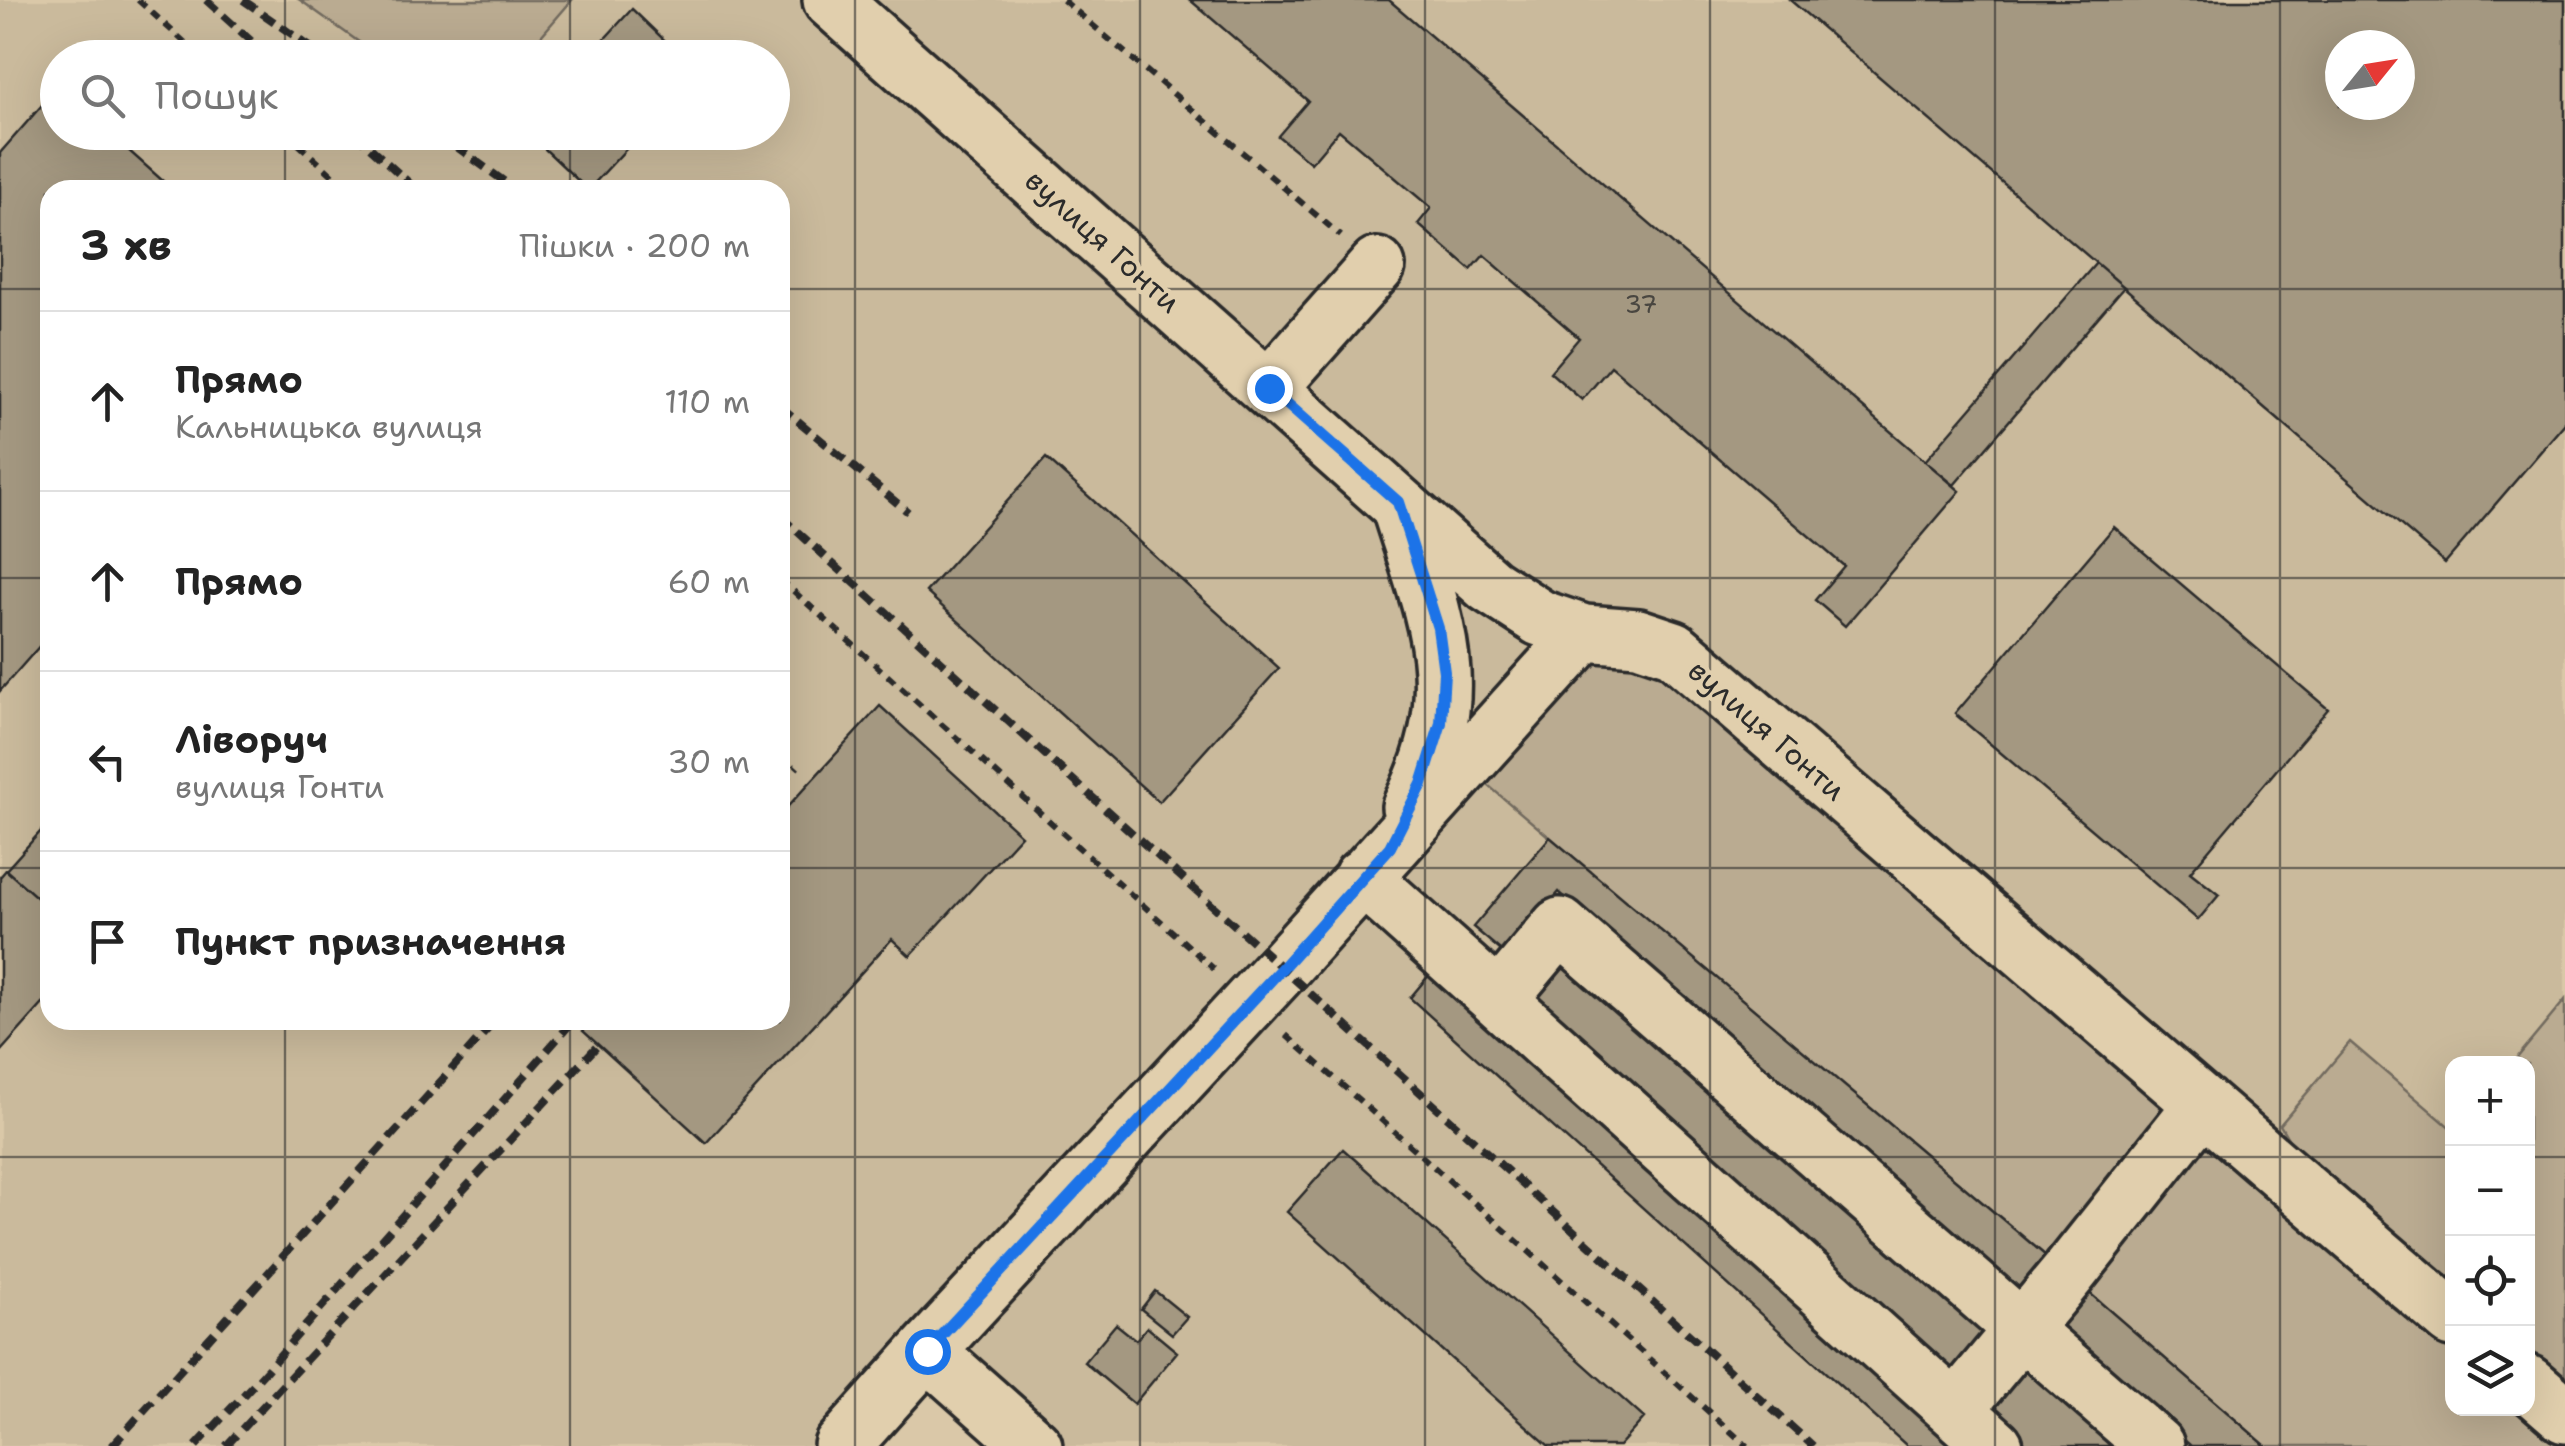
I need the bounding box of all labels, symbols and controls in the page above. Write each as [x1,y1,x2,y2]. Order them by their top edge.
north arrow [2325,30,2415,120]
search box [40,40,790,150]
icon: search [75,68,130,123]
text: Пошук [155,70,278,121]
street label: вулиця Гонти [1016,160,1190,322]
text: 3 хв [80,217,172,273]
text: Пішки · 200 m [519,224,750,267]
house number: 37 [1625,287,1657,321]
text: Прямо [175,354,303,405]
route end [1247,366,1293,412]
icon: ahead [80,374,135,429]
text: 110 m [664,380,750,423]
text: Кальницька вулиця [175,405,483,448]
icon: ahead [80,554,135,609]
text: Прямо [175,556,303,607]
text: 60 m [668,560,750,603]
street label: вулиця Гонти [1679,650,1855,810]
text: Ліворуч [175,714,328,765]
icon: left [80,734,135,789]
text: 30 m [667,740,750,783]
text: вулиця Гонти [175,765,385,808]
icon: arrive [80,914,135,969]
text: Пункт призначення [175,916,566,967]
map controls [2445,1056,2535,1416]
button: + [2445,1056,2535,1146]
button: − [2445,1146,2535,1236]
button: locate [2445,1236,2535,1326]
button: layers [2445,1326,2535,1416]
route start [905,1329,951,1375]

